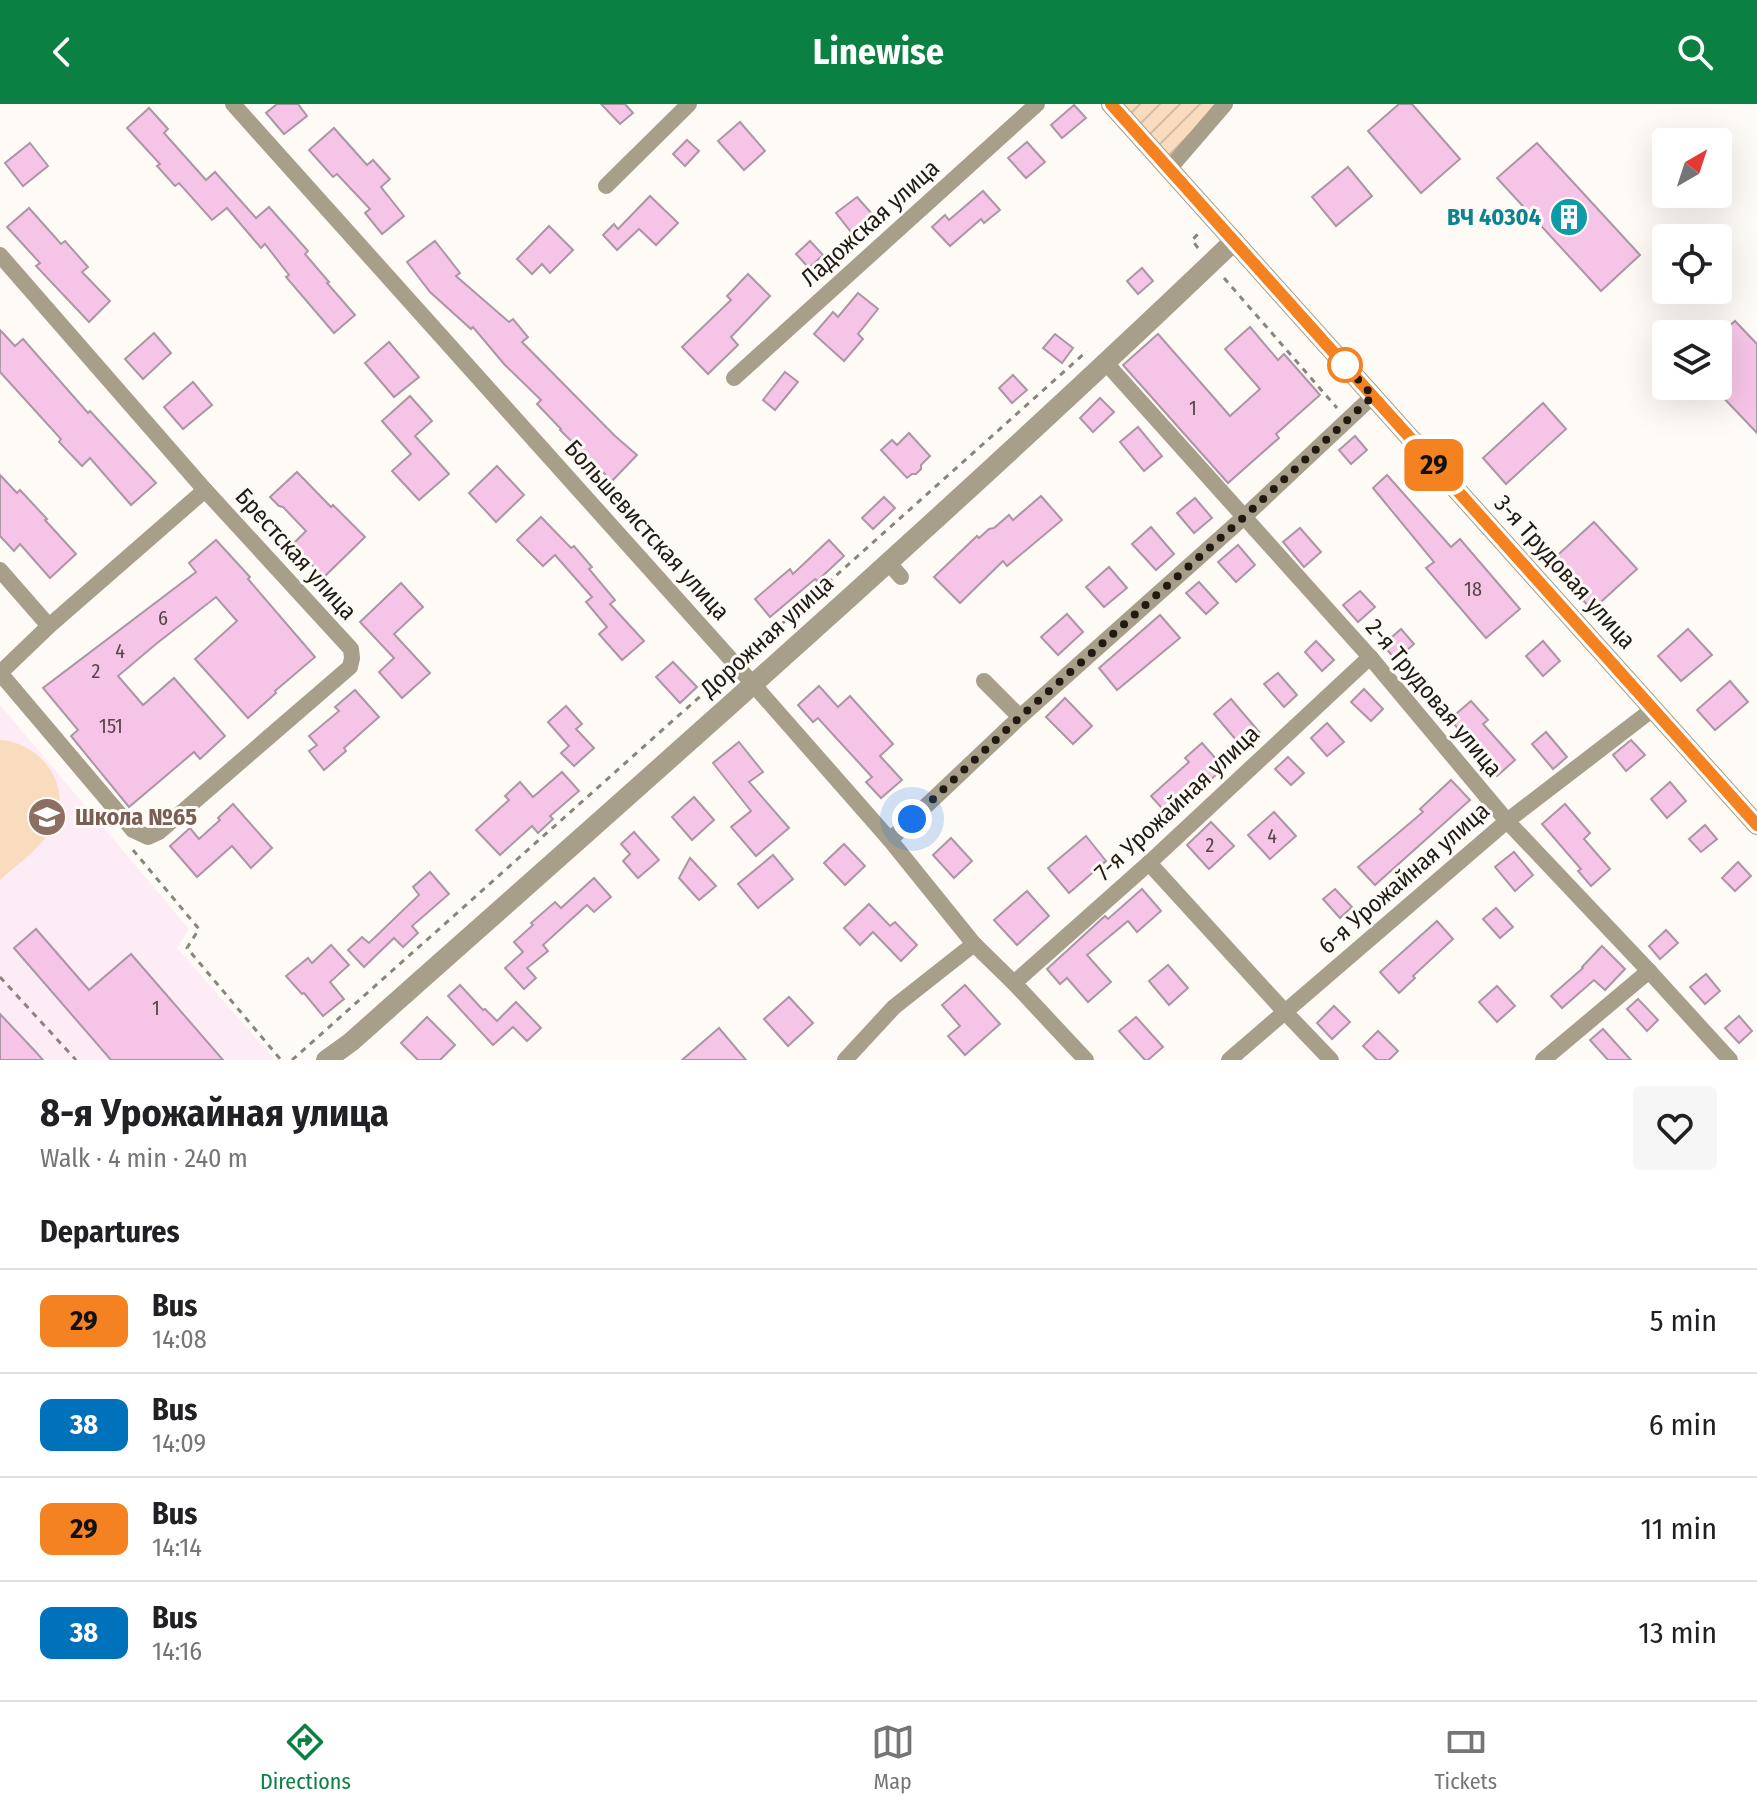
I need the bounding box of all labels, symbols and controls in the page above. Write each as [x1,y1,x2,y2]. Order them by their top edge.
icon: back [40,30,84,74]
text: Linewise [813,30,944,74]
icon: search [1673,30,1717,74]
north arrow [1652,128,1732,208]
map controls [1652,128,1732,400]
street label: Ладожская улица [795,154,945,292]
building icon: ВЧ 40304 [1548,196,1590,238]
place label: ВЧ 40304 [1447,203,1541,231]
button: locate [1652,224,1732,304]
button: layers [1652,320,1732,400]
unlabelled marker [1328,348,1362,382]
house number: 1 [1189,396,1197,420]
street label: Большевистская улица [559,434,735,626]
line badge: 29 [1398,439,1470,491]
text: 29 [1420,448,1448,481]
street label: Брестская улица [230,482,362,626]
street label: 3-я Трудовая улица [1489,489,1641,655]
street label: Дорожная улица [694,569,839,704]
house number: 18 [1464,577,1482,601]
house number: 6 [158,606,168,630]
street label: 2-я Трудовая улица [1360,614,1508,782]
house number: 4 [115,639,125,663]
house number: 2 [92,659,101,683]
house number: 151 [99,714,123,738]
street label: 7-я Урожайная улица [1089,720,1265,886]
school or university icon: Школа №65 [26,796,68,838]
street label: 6-я Урожайная улица [1313,796,1495,960]
your location [892,799,932,839]
place label: Школа №65 [75,803,197,831]
house number: 4 [1267,824,1277,848]
house number: 2 [1206,833,1215,857]
house number: 1 [152,996,160,1020]
button: heart [1633,1086,1717,1170]
text: 8-я Урожайная улица [40,1090,389,1136]
text: Walk · 4 min · 240 m [40,1143,248,1174]
text: Departures [40,1214,180,1250]
text: Bus [152,1288,197,1324]
text: 5 min [1650,1303,1717,1339]
text: 29 [70,1304,98,1337]
text: 14:08 [152,1324,207,1355]
text: Bus [152,1392,197,1428]
text: 6 min [1649,1407,1717,1443]
text: 38 [70,1408,98,1441]
text: 14:09 [152,1428,206,1459]
text: Bus [152,1496,197,1532]
text: 11 min [1641,1511,1717,1547]
text: 29 [70,1512,98,1545]
text: 14:14 [152,1532,202,1563]
text: Bus [152,1600,197,1636]
text: 13 min [1638,1615,1717,1651]
text: 38 [70,1616,98,1649]
text: 14:16 [152,1636,202,1667]
tab: Directions [260,1720,351,1795]
tab: Map [871,1720,915,1795]
tab: Tickets [1434,1720,1497,1795]

